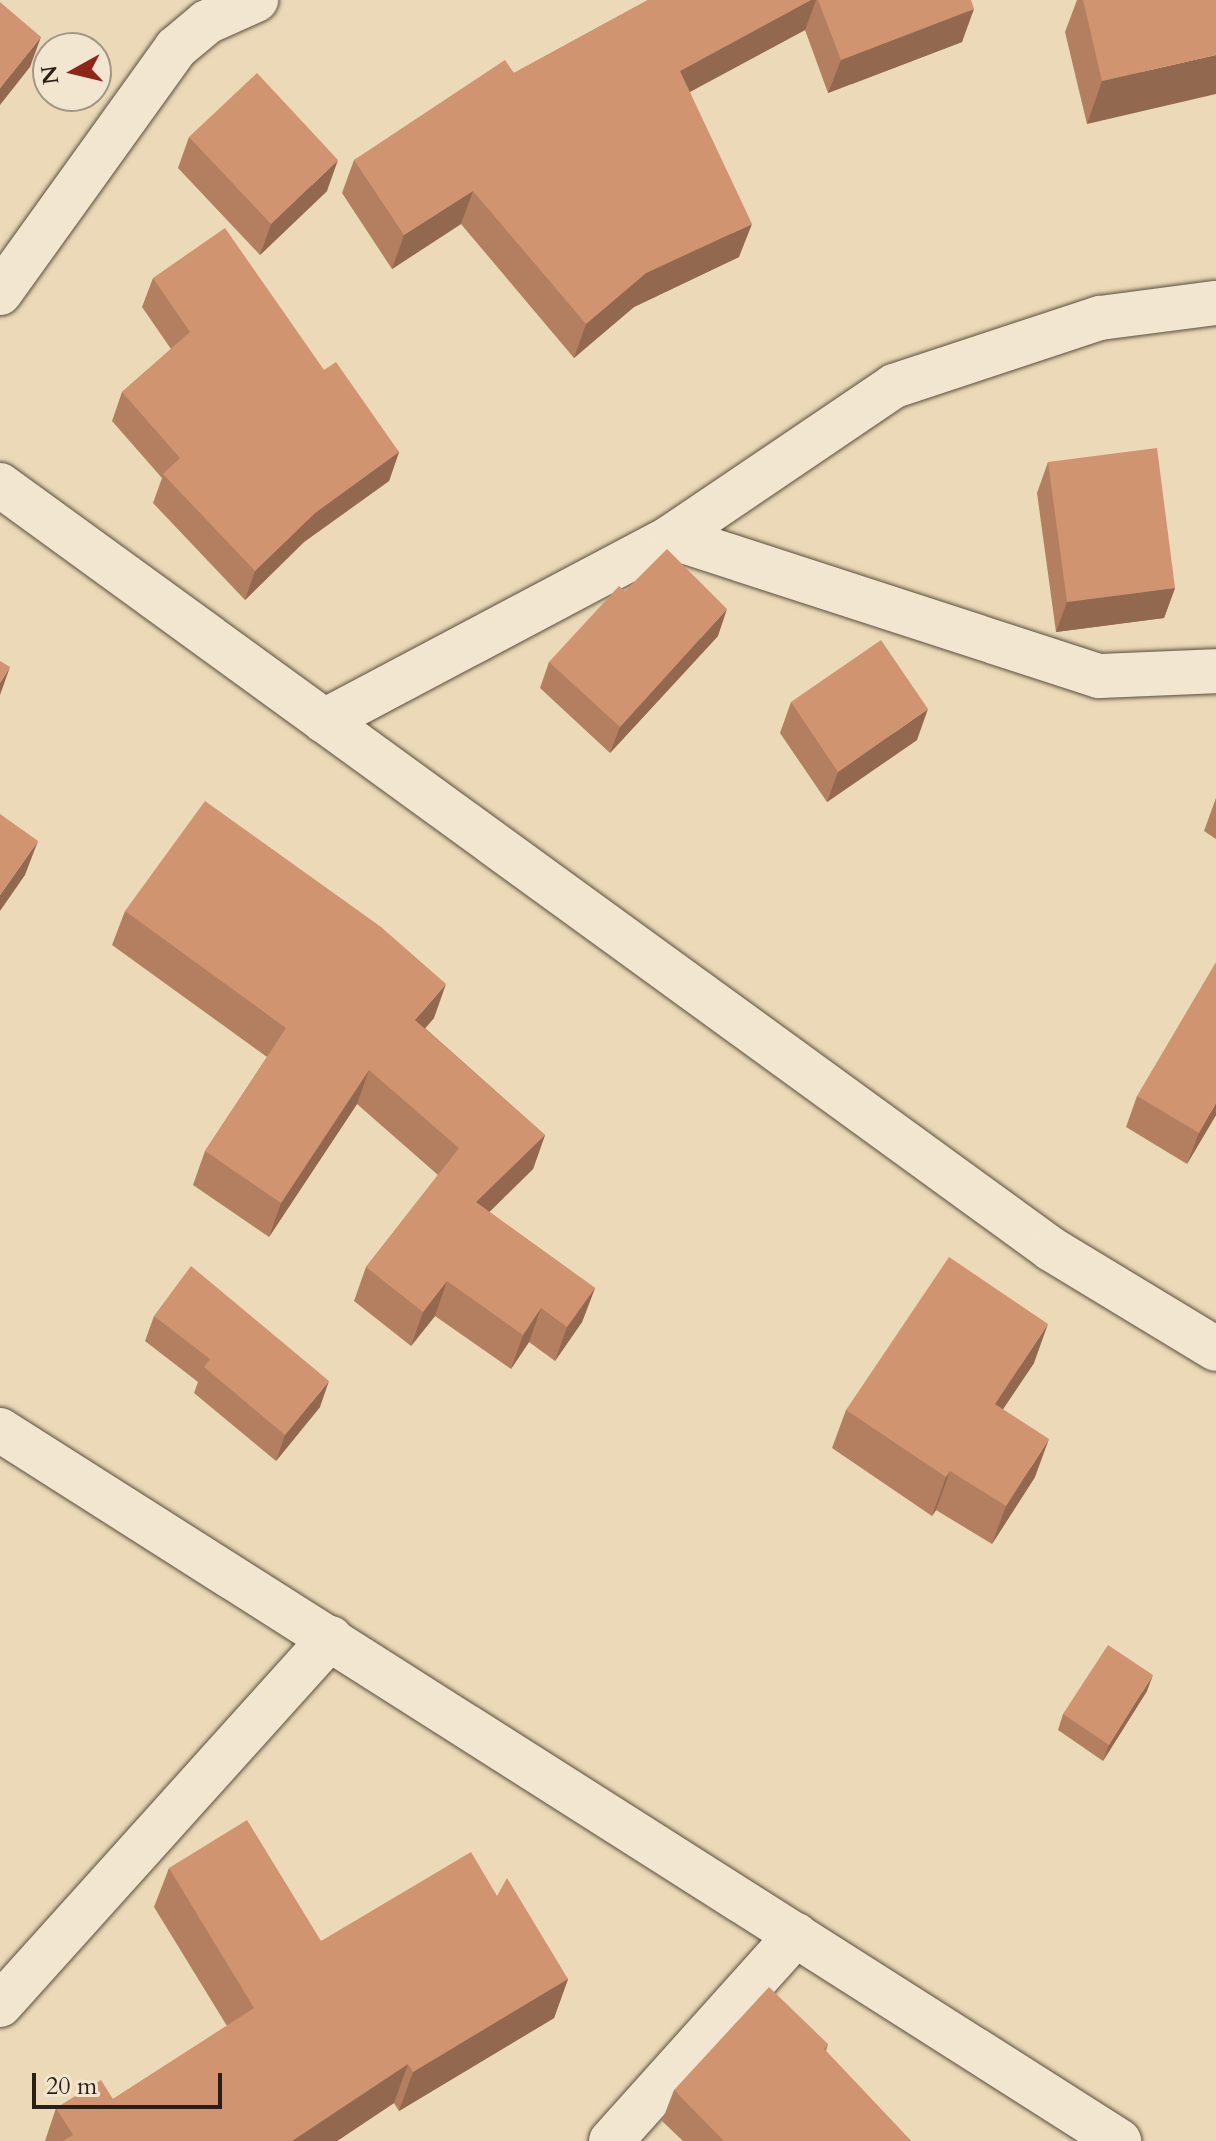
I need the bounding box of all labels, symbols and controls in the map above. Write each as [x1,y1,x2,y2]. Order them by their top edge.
north arrow [32,32,112,112]
text: N [34,64,66,87]
scale bar [36,2057,226,2107]
text: 20 m [46,2070,97,2103]

